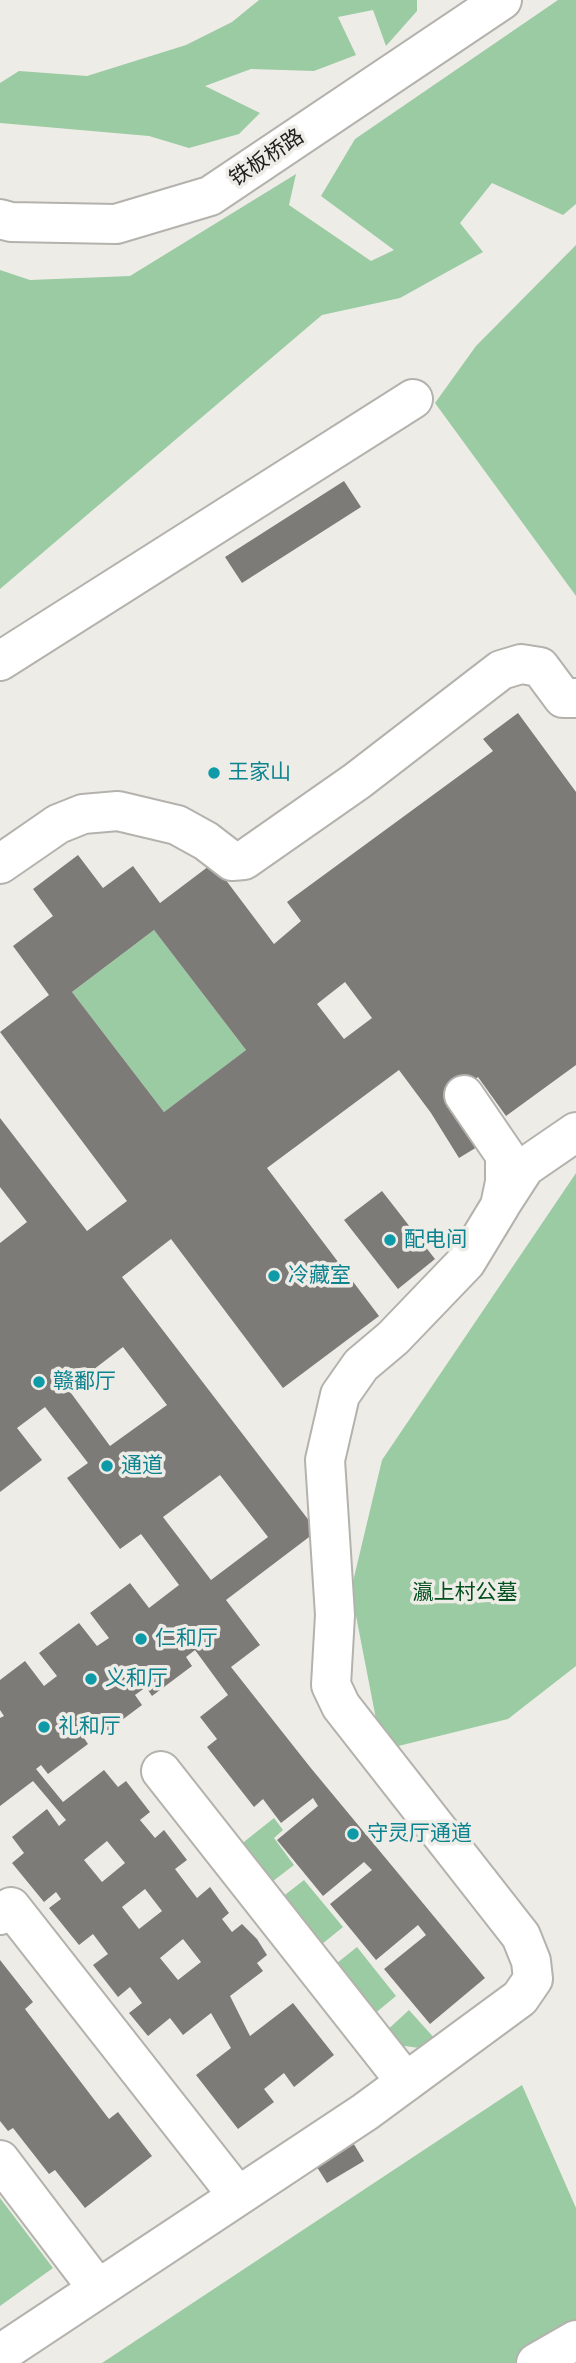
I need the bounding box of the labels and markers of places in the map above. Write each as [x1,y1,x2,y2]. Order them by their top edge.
place label: 王家山 [228,760,291,786]
marker: 王家山 [206,765,222,781]
place label: 配电间 [404,1227,467,1253]
marker: 配电间 [382,1232,398,1248]
place label: 冷藏室 [288,1263,351,1289]
marker: 冷藏室 [266,1268,282,1284]
place label: 赣鄱厅 [53,1369,116,1395]
marker: 赣鄱厅 [31,1374,47,1390]
place label: 通道 [121,1453,163,1479]
marker: 通道 [99,1458,115,1474]
place label: 仁和厅 [155,1626,218,1652]
marker: 仁和厅 [133,1631,149,1647]
place label: 义和厅 [105,1666,168,1692]
marker: 义和厅 [83,1671,99,1687]
place label: 礼和厅 [58,1714,121,1740]
marker: 礼和厅 [36,1719,52,1735]
place label: 守灵厅通道 [367,1821,472,1847]
marker: 守灵厅通道 [345,1826,361,1842]

